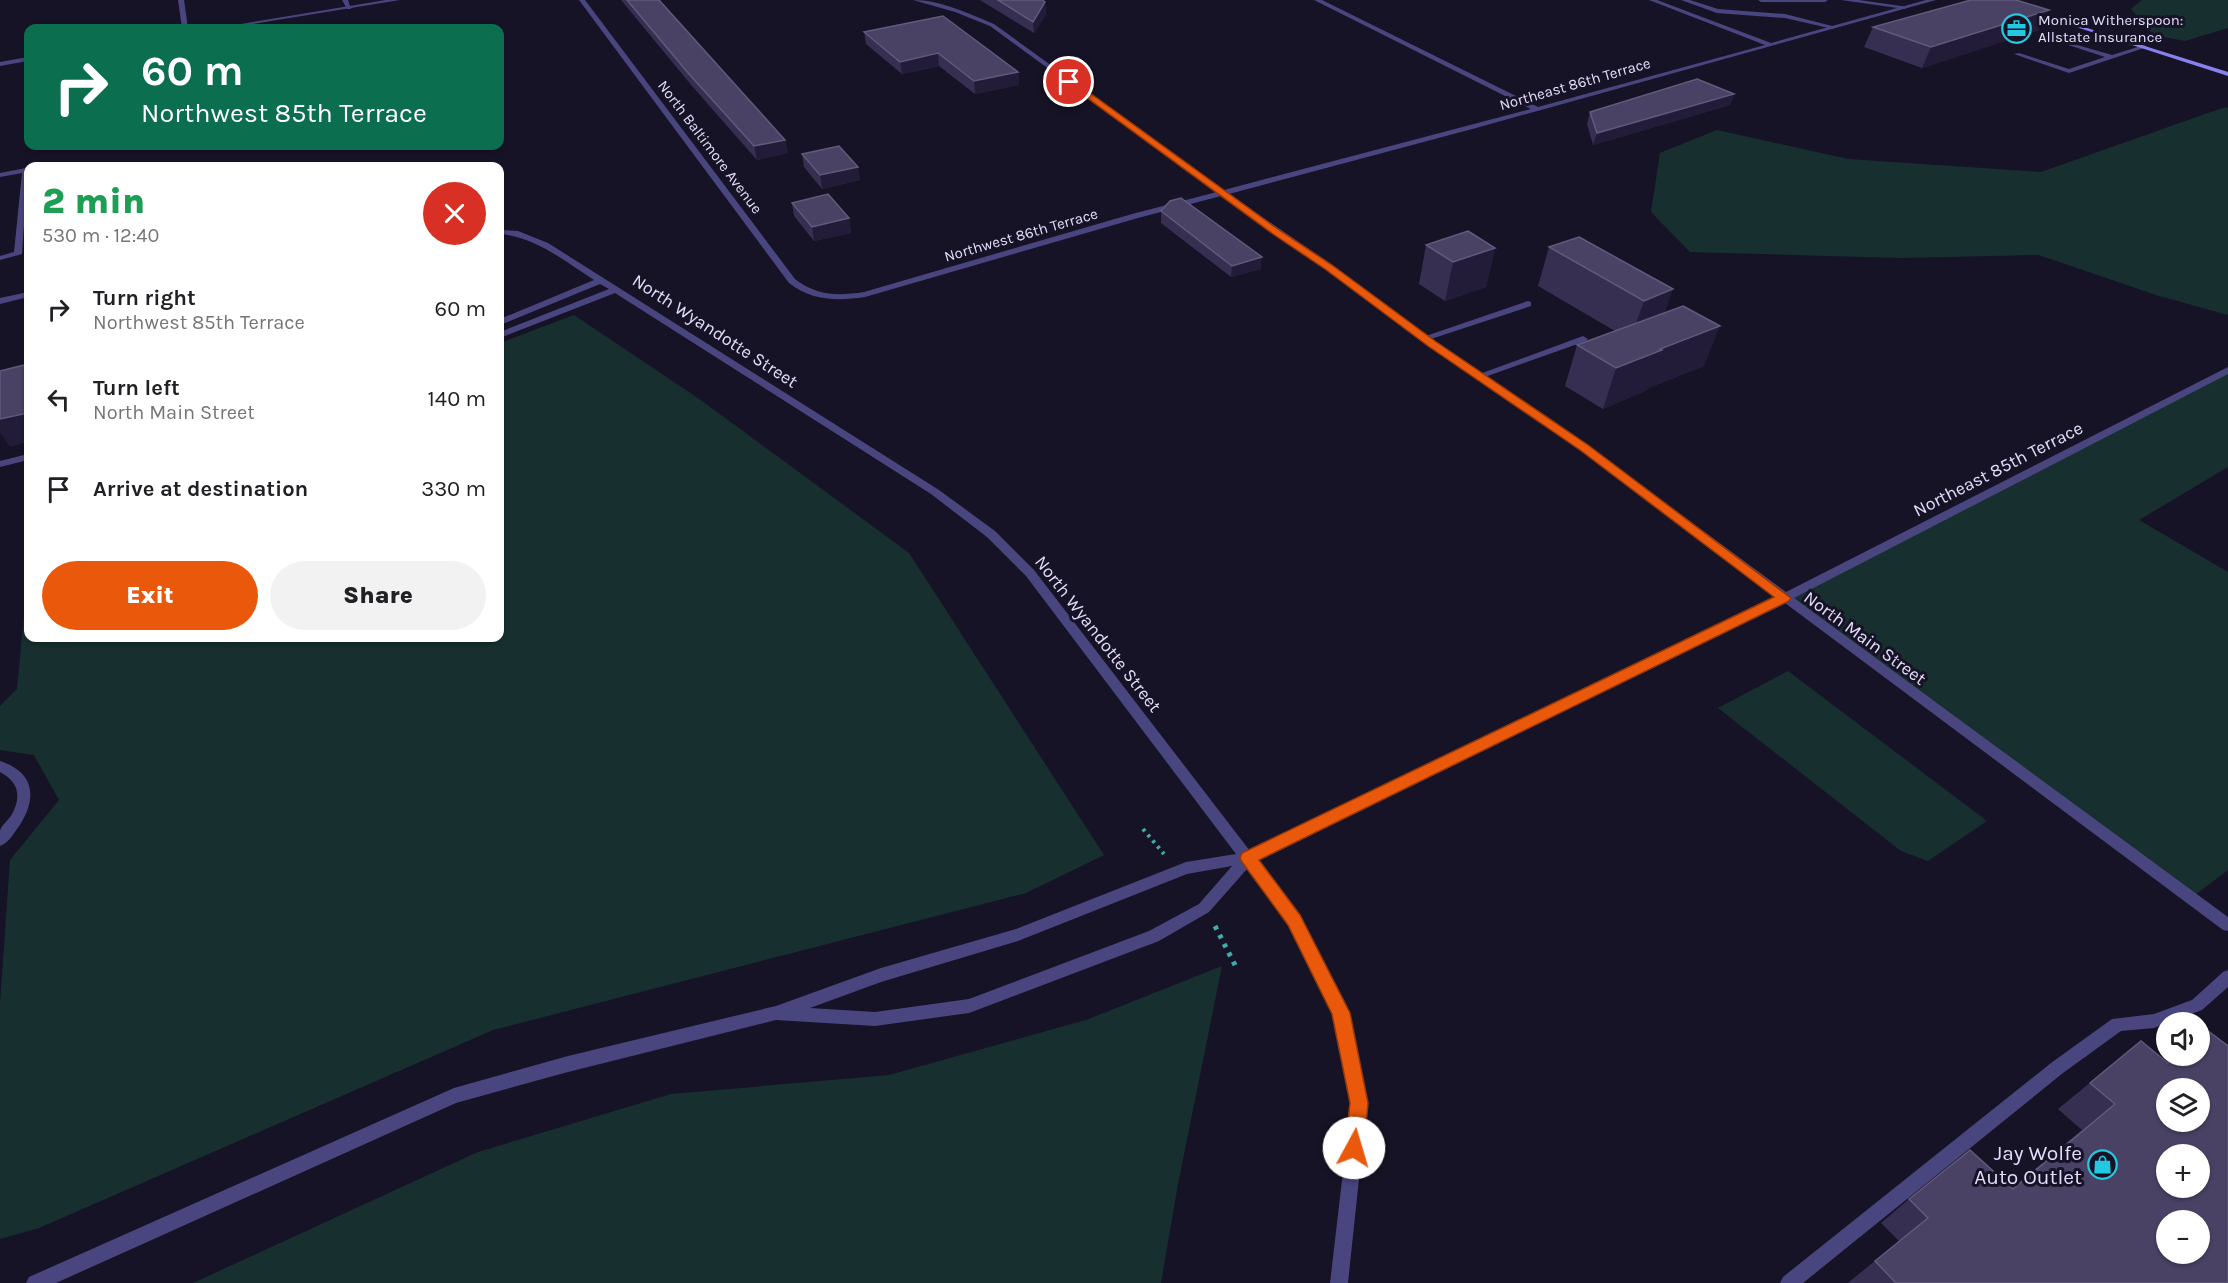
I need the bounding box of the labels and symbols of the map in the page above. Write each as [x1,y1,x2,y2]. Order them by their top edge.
place label: Monica Witherspoon: Allstate Insurance [2038,11,2183,46]
office icon: Monica Witherspoon: Allstate Insurance [2001,13,2033,45]
street label: Northeast 86th Terrace [1497,54,1653,114]
pin [1043,56,1094,107]
street label: North Baltimore Avenue [654,77,766,217]
street label: Northwest 86th Terrace [942,204,1100,266]
street label: North Wyandotte Street [628,269,802,393]
street label: Northeast 85th Terrace [1910,417,2086,521]
street label: North Wyandotte Street [1030,551,1166,717]
street label: North Main Street [1800,586,1931,690]
position arrow [1322,1116,1386,1180]
place label: Jay Wolfe Auto Outlet [1974,1141,2082,1189]
shop icon: Jay Wolfe Auto Outlet [2087,1149,2119,1181]

